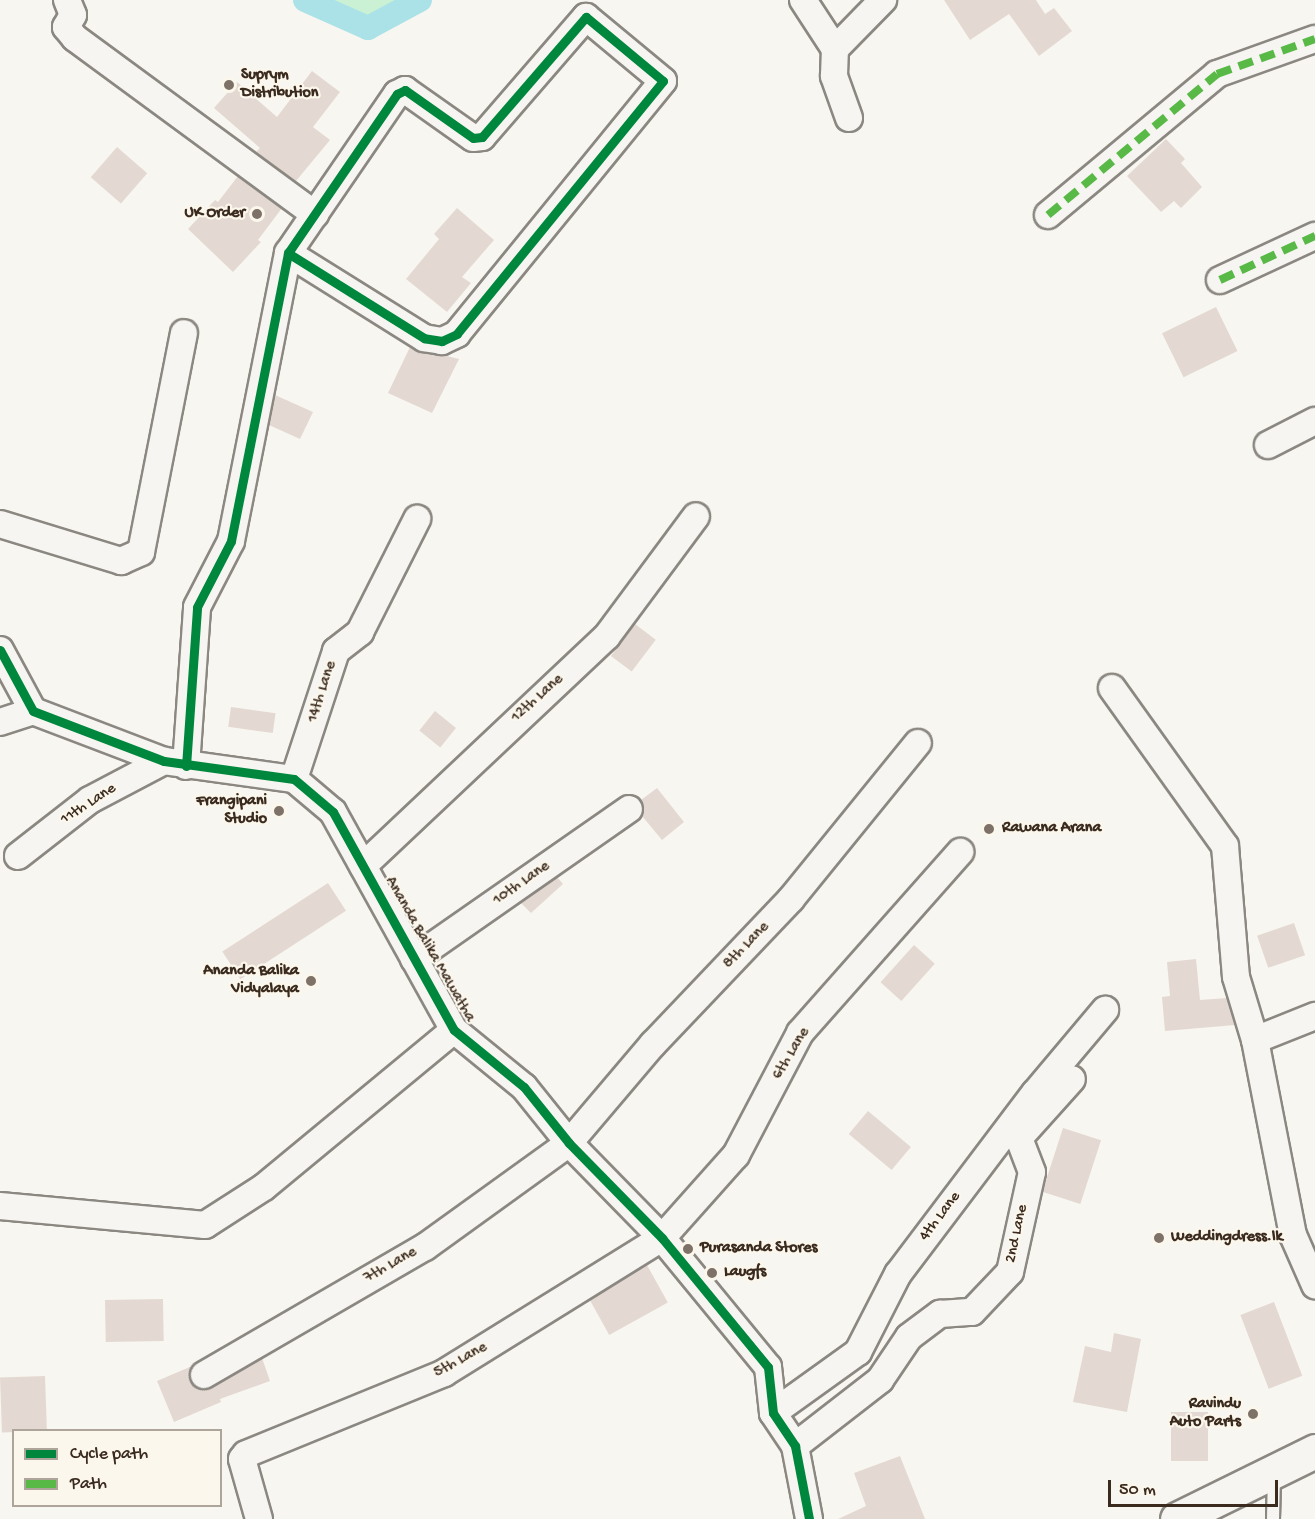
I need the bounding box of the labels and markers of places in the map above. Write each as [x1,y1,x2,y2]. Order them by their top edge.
place label: Suprym Distribution [241,66,318,104]
marker: Suprym Distribution [222,78,236,92]
place label: UK Order [185,204,245,224]
marker: UK Order [250,207,264,221]
place label: Frangipani Studio [196,792,267,830]
marker: Frangipani Studio [272,804,286,818]
place label: Rawana Arana [1002,819,1101,839]
marker: Rawana Arana [980,820,998,838]
place label: Ananda Balika Vidyalaya [203,962,299,1000]
marker: Ananda Balika Vidyalaya [304,974,318,988]
place label: Weddingdress.lk [1171,1228,1283,1248]
marker: Weddingdress.lk [1152,1231,1166,1245]
place label: Purasanda Stores [700,1239,817,1259]
marker: Purasanda Stores [681,1242,695,1256]
place label: Laugfs [724,1263,766,1283]
marker: Laugfs [705,1266,719,1280]
place label: Ravindu Auto Parts [1170,1395,1241,1433]
marker: Ravindu Auto Parts [1246,1407,1260,1421]

